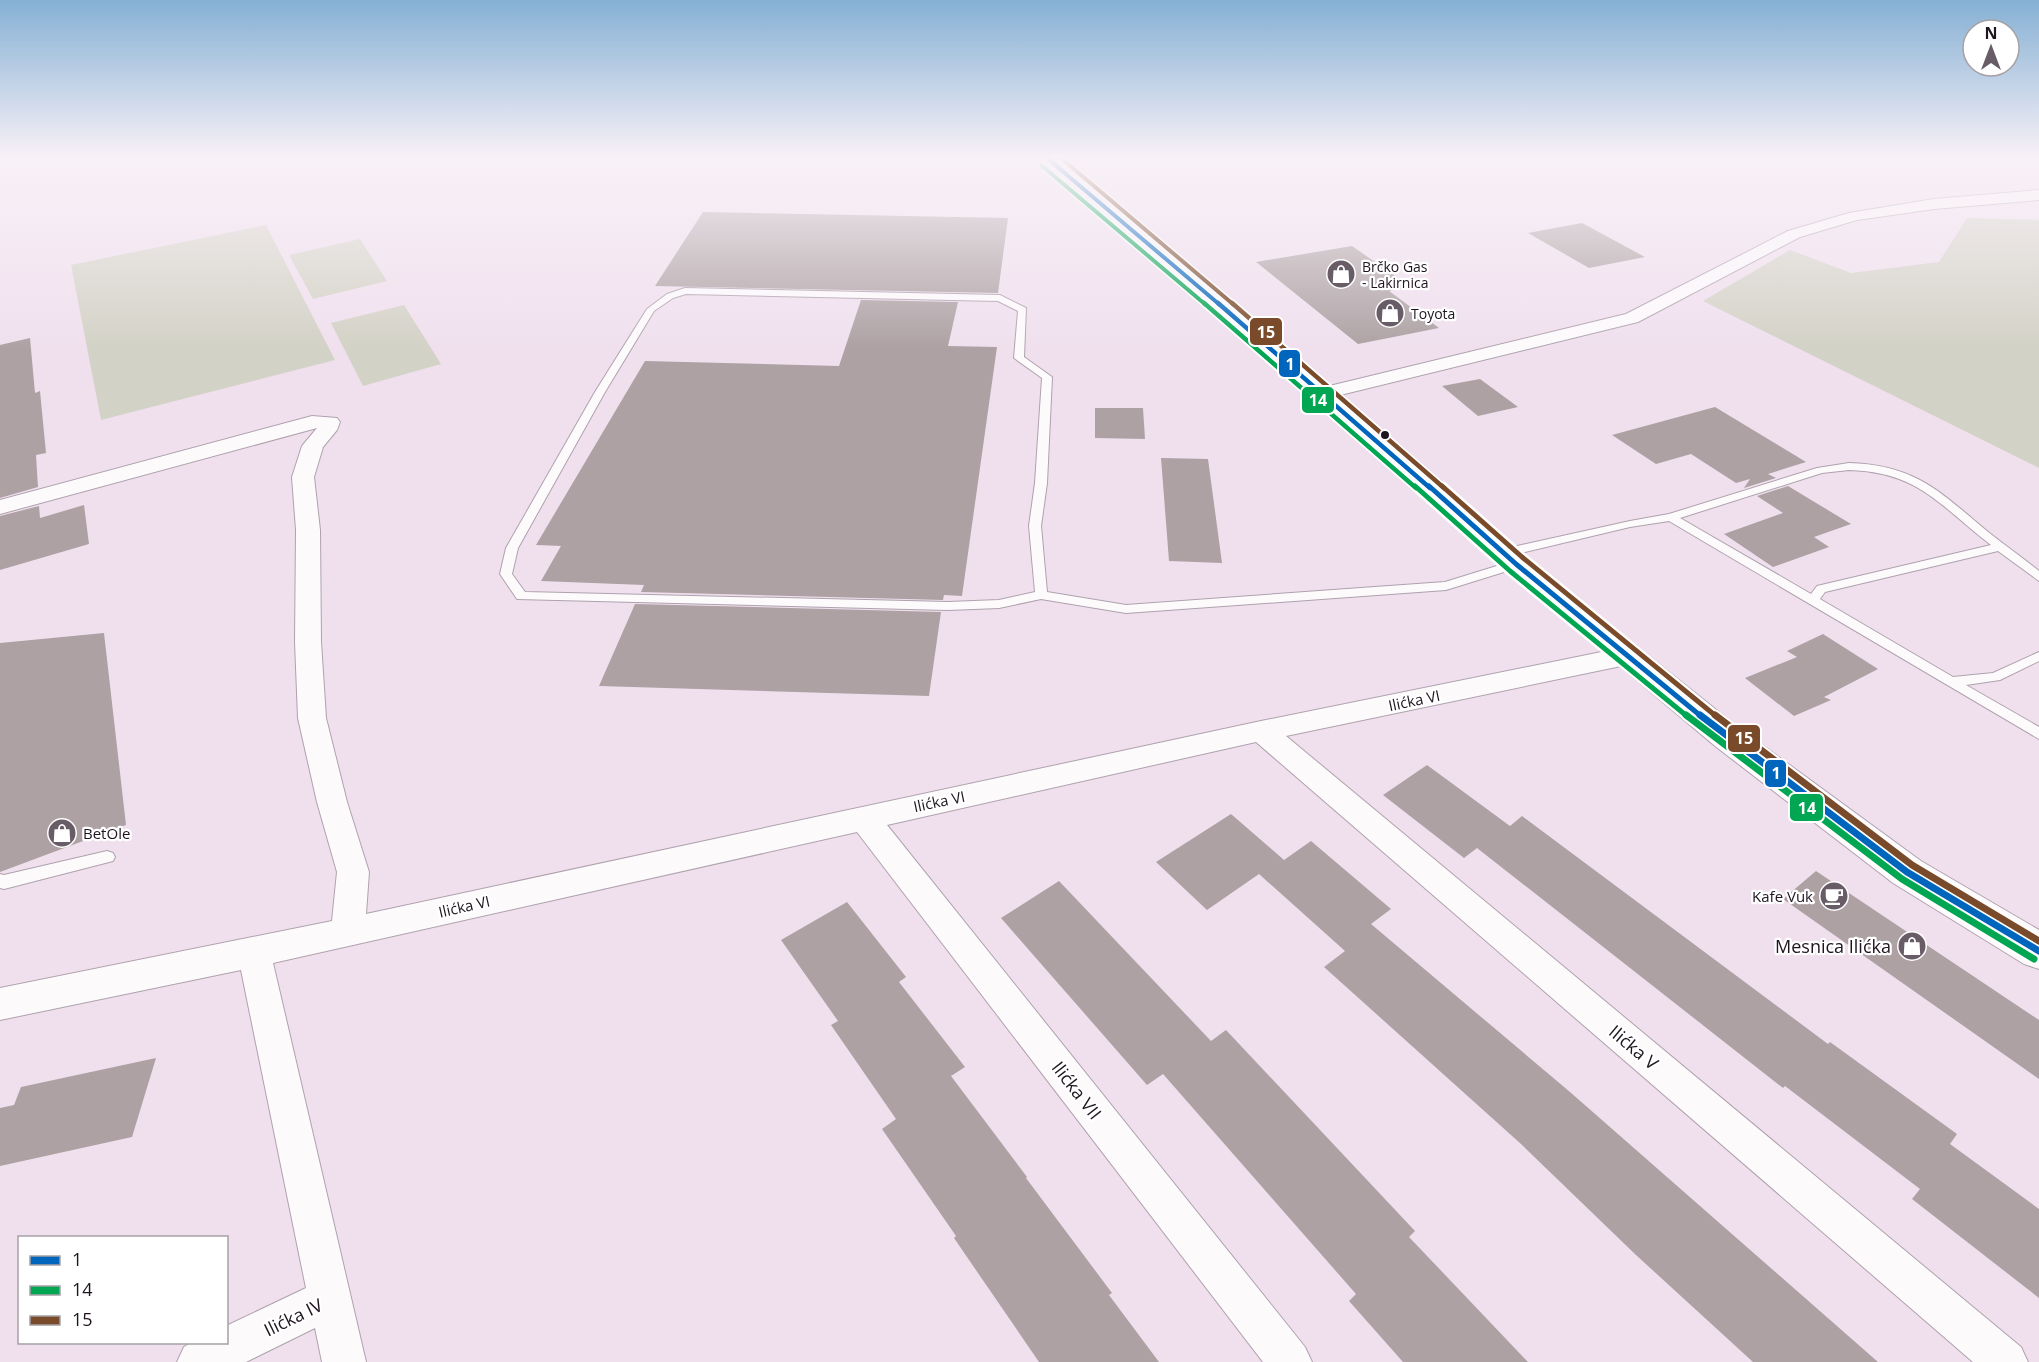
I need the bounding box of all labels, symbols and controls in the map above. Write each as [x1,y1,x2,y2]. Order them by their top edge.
north arrow [1961,18,2021,78]
text: N [1984,22,1998,44]
place label: Brčko Gas - Lakirnica [1362,257,1428,292]
shop icon: Brčko Gas - Lakirnica [1325,258,1357,290]
shop icon: Toyota [1374,297,1406,329]
place label: Toyota [1411,304,1455,323]
line badge: 15 [1249,317,1283,346]
text: 15 [1257,321,1275,343]
line badge: 1 [1278,349,1301,378]
text: 1 [1285,353,1295,375]
line badge: 14 [1301,386,1335,414]
text: 14 [1309,389,1327,411]
unlabelled marker [1379,429,1391,441]
street label: Ilićka VI [1386,685,1442,715]
line badge: 15 [1727,724,1761,753]
text: 15 [1735,727,1753,749]
line badge: 1 [1764,759,1787,788]
text: 1 [1771,762,1781,784]
street label: Ilićka VI [911,786,967,816]
line badge: 14 [1789,793,1824,822]
text: 14 [1798,797,1816,819]
shop icon: BetOle [46,817,78,849]
place label: BetOle [83,823,130,843]
cafe icon: Kafe Vuk [1818,880,1850,912]
place label: Kafe Vuk [1752,886,1813,906]
street label: Ilićka VI [436,890,492,922]
shop icon: Mesnica Ilićka [1896,930,1928,962]
place label: Mesnica Ilićka [1775,934,1891,958]
street label: Ilićka V [1604,1019,1664,1075]
street label: Ilićka VII [1047,1056,1107,1124]
legend [18,1236,228,1344]
text: 1 [72,1247,82,1271]
text: 14 [72,1277,93,1301]
street label: Ilićka IV [260,1292,327,1342]
text: 15 [72,1307,93,1331]

